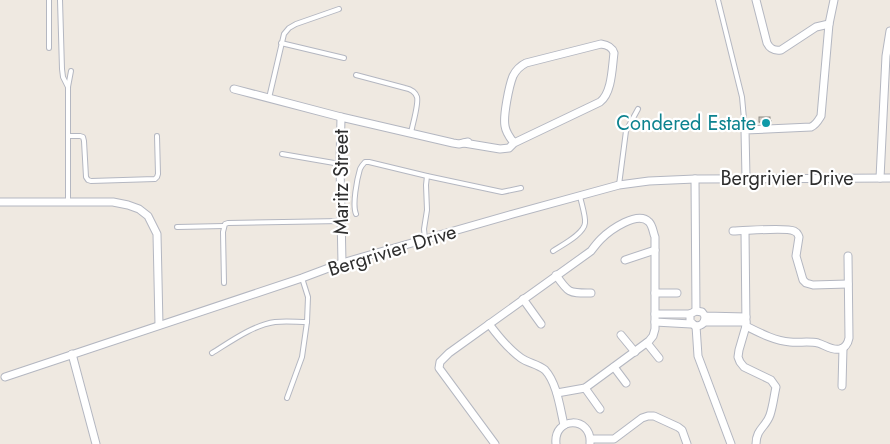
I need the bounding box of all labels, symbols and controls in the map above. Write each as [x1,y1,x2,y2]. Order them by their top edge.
place label: Condered Estate [616,109,756,138]
marker: Condered Estate [760,117,772,129]
street label: Maritz Street [327,129,356,235]
street label: Bergrivier Drive [720,164,854,193]
street label: Bergrivier Drive [324,217,460,284]

